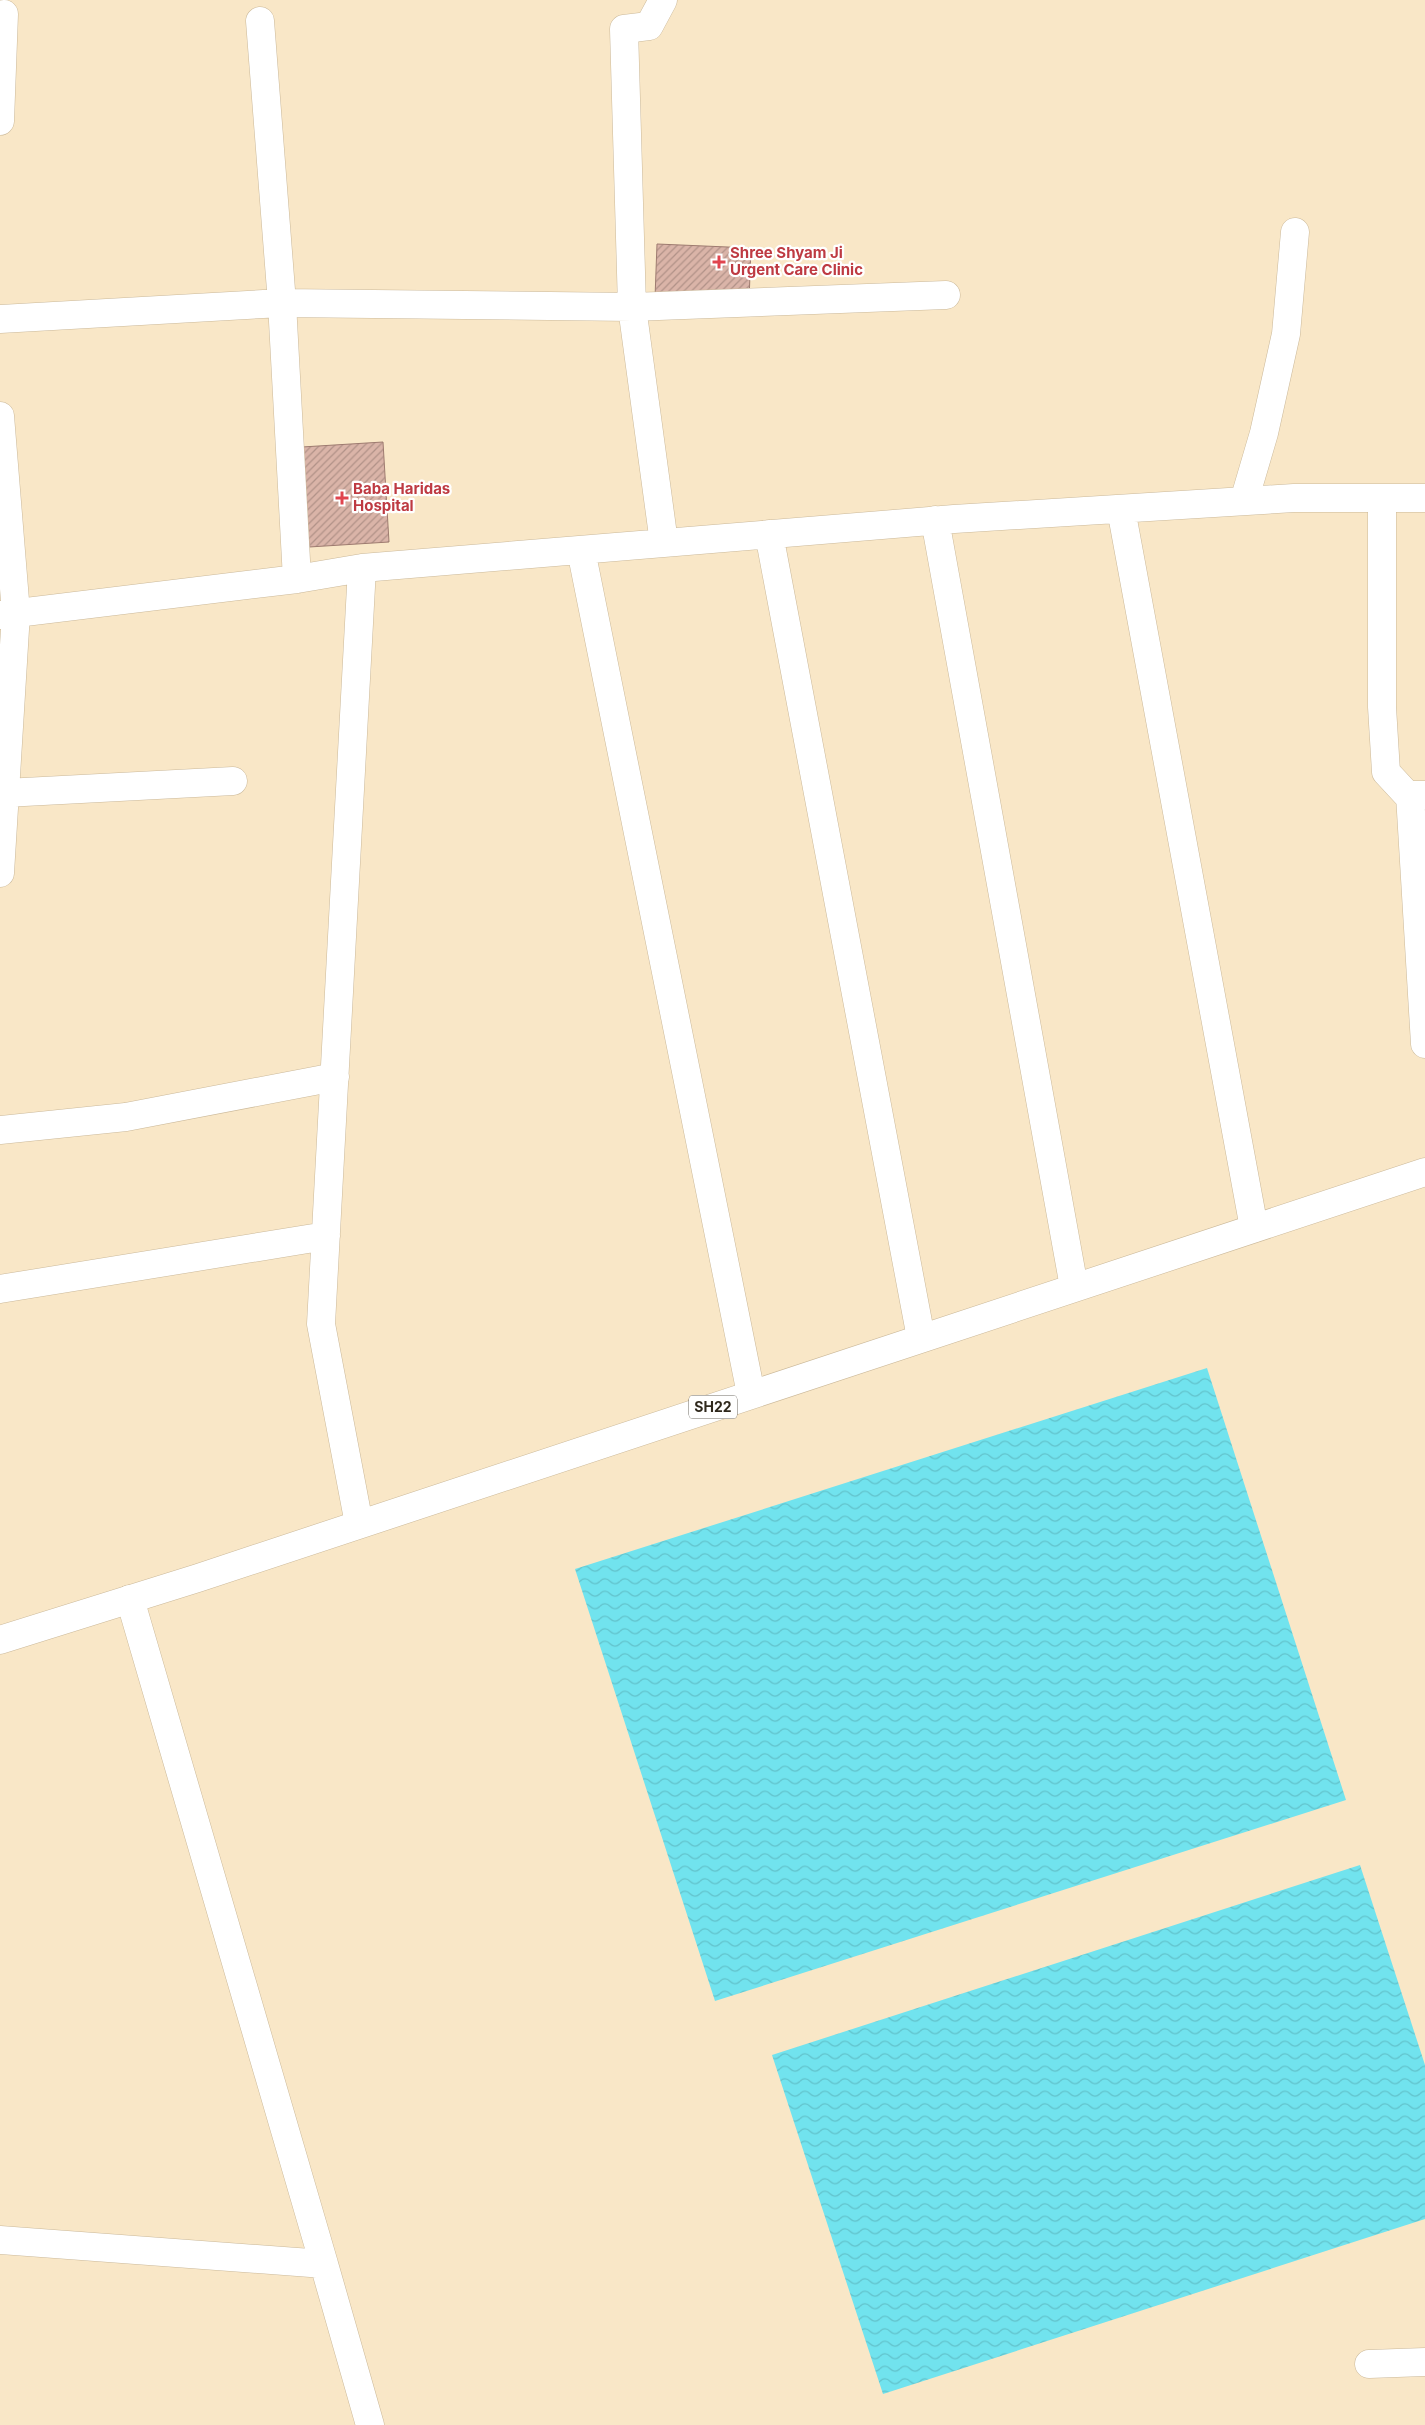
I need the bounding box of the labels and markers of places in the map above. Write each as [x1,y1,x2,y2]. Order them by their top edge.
place label: Shree Shyam Ji Urgent Care Clinic [730,243,863,279]
marker: Shree Shyam Ji Urgent Care Clinic [712,255,726,269]
place label: Baba Haridas Hospital [353,479,450,515]
marker: Baba Haridas Hospital [335,491,349,505]

